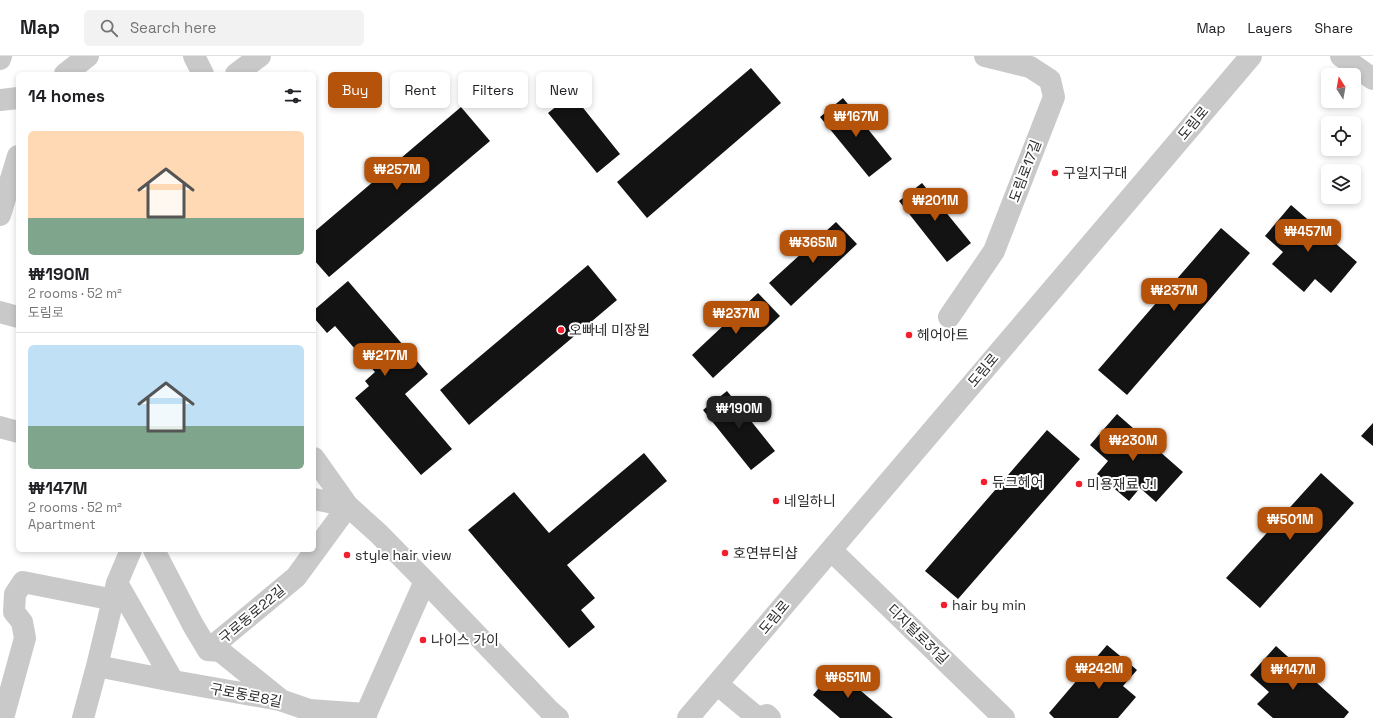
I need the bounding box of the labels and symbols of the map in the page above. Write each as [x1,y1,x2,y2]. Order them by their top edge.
north arrow [1321,68,1361,108]
street label: 도림로 [1174,102,1212,144]
pin: ₩167M [828,104,884,138]
street label: 도림로17길 [1005,137,1045,205]
pin: ₩257M [369,157,425,191]
place label: 구일지구대 [1063,164,1127,182]
marker: 구일지구대 [1050,168,1060,178]
pin: ₩201M [907,188,963,222]
pin: ₩457M [1280,219,1336,253]
pin: ₩365M [785,230,841,264]
pin: ₩237M [1146,278,1202,312]
pin: ₩237M [708,301,764,335]
place label: 오빠네 미장원 [569,321,650,339]
marker: 오빠네 미장원 [556,325,566,335]
place label: 헤어아트 [917,326,969,344]
marker: 헤어아트 [904,330,914,340]
pin: ₩217M [357,343,413,377]
street label: 도림로 [964,349,1002,391]
pin: ₩190M [711,396,767,430]
pin: ₩230M [1105,428,1161,462]
place label: 듀크헤어 [992,473,1044,491]
place label: 미용재료 J.I [1087,475,1157,493]
marker: 듀크헤어 [979,477,989,487]
marker: 미용재료 J.I [1074,479,1084,489]
place label: 네일하니 [784,492,836,510]
marker: 네일하니 [771,496,781,506]
pin: ₩501M [1262,507,1318,541]
place label: 호연뷰티샵 [733,544,798,562]
place label: style hair view [355,546,452,564]
marker: 호연뷰티샵 [720,548,730,558]
marker: style hair view [342,550,352,560]
street label: 구로동로22길 [215,581,289,647]
street label: 도림로 [755,596,793,638]
place label: hair by min [952,596,1026,614]
street label: 디지털로31길 [884,600,952,668]
marker: hair by min [939,600,949,610]
place label: 나이스 가이 [431,631,499,649]
marker: 나이스 가이 [418,635,428,645]
pin: ₩242M [1071,656,1127,690]
pin: ₩147M [1265,657,1321,691]
pin: ₩651M [820,665,876,699]
street label: 구로동로8길 [208,679,284,711]

